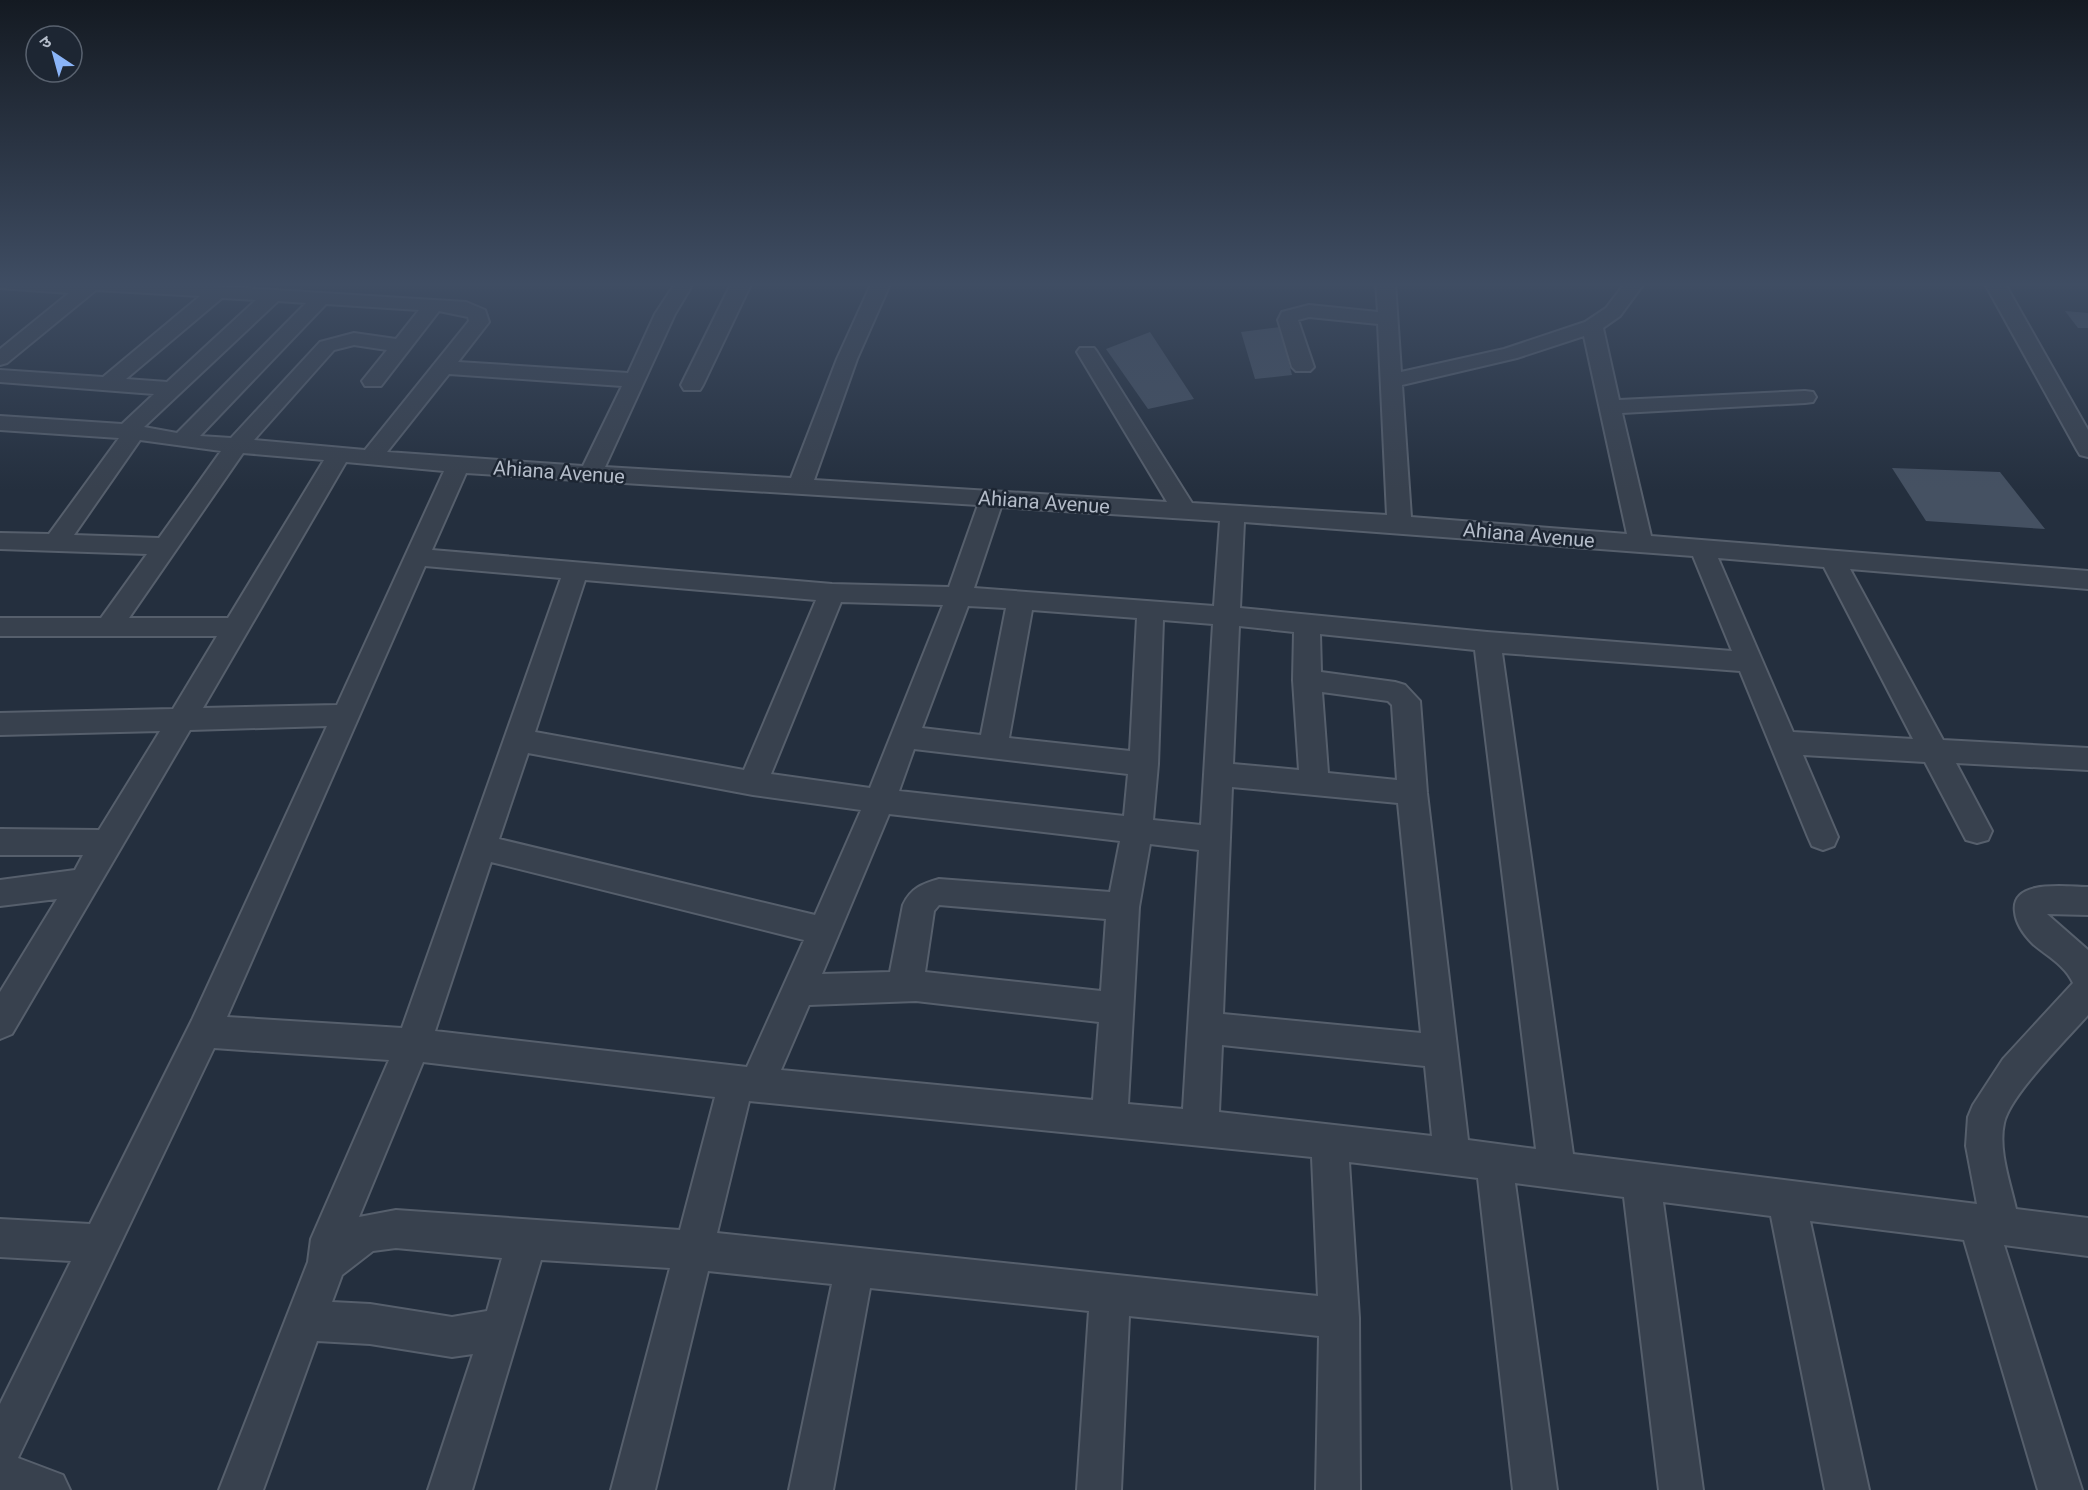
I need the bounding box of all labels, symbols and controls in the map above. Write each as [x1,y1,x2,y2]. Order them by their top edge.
north arrow [24,24,84,84]
text: उ [36,31,55,53]
street label: Ahiana Avenue [492,455,626,489]
street label: Ahiana Avenue [977,485,1111,519]
street label: Ahiana Avenue [1462,517,1596,553]

